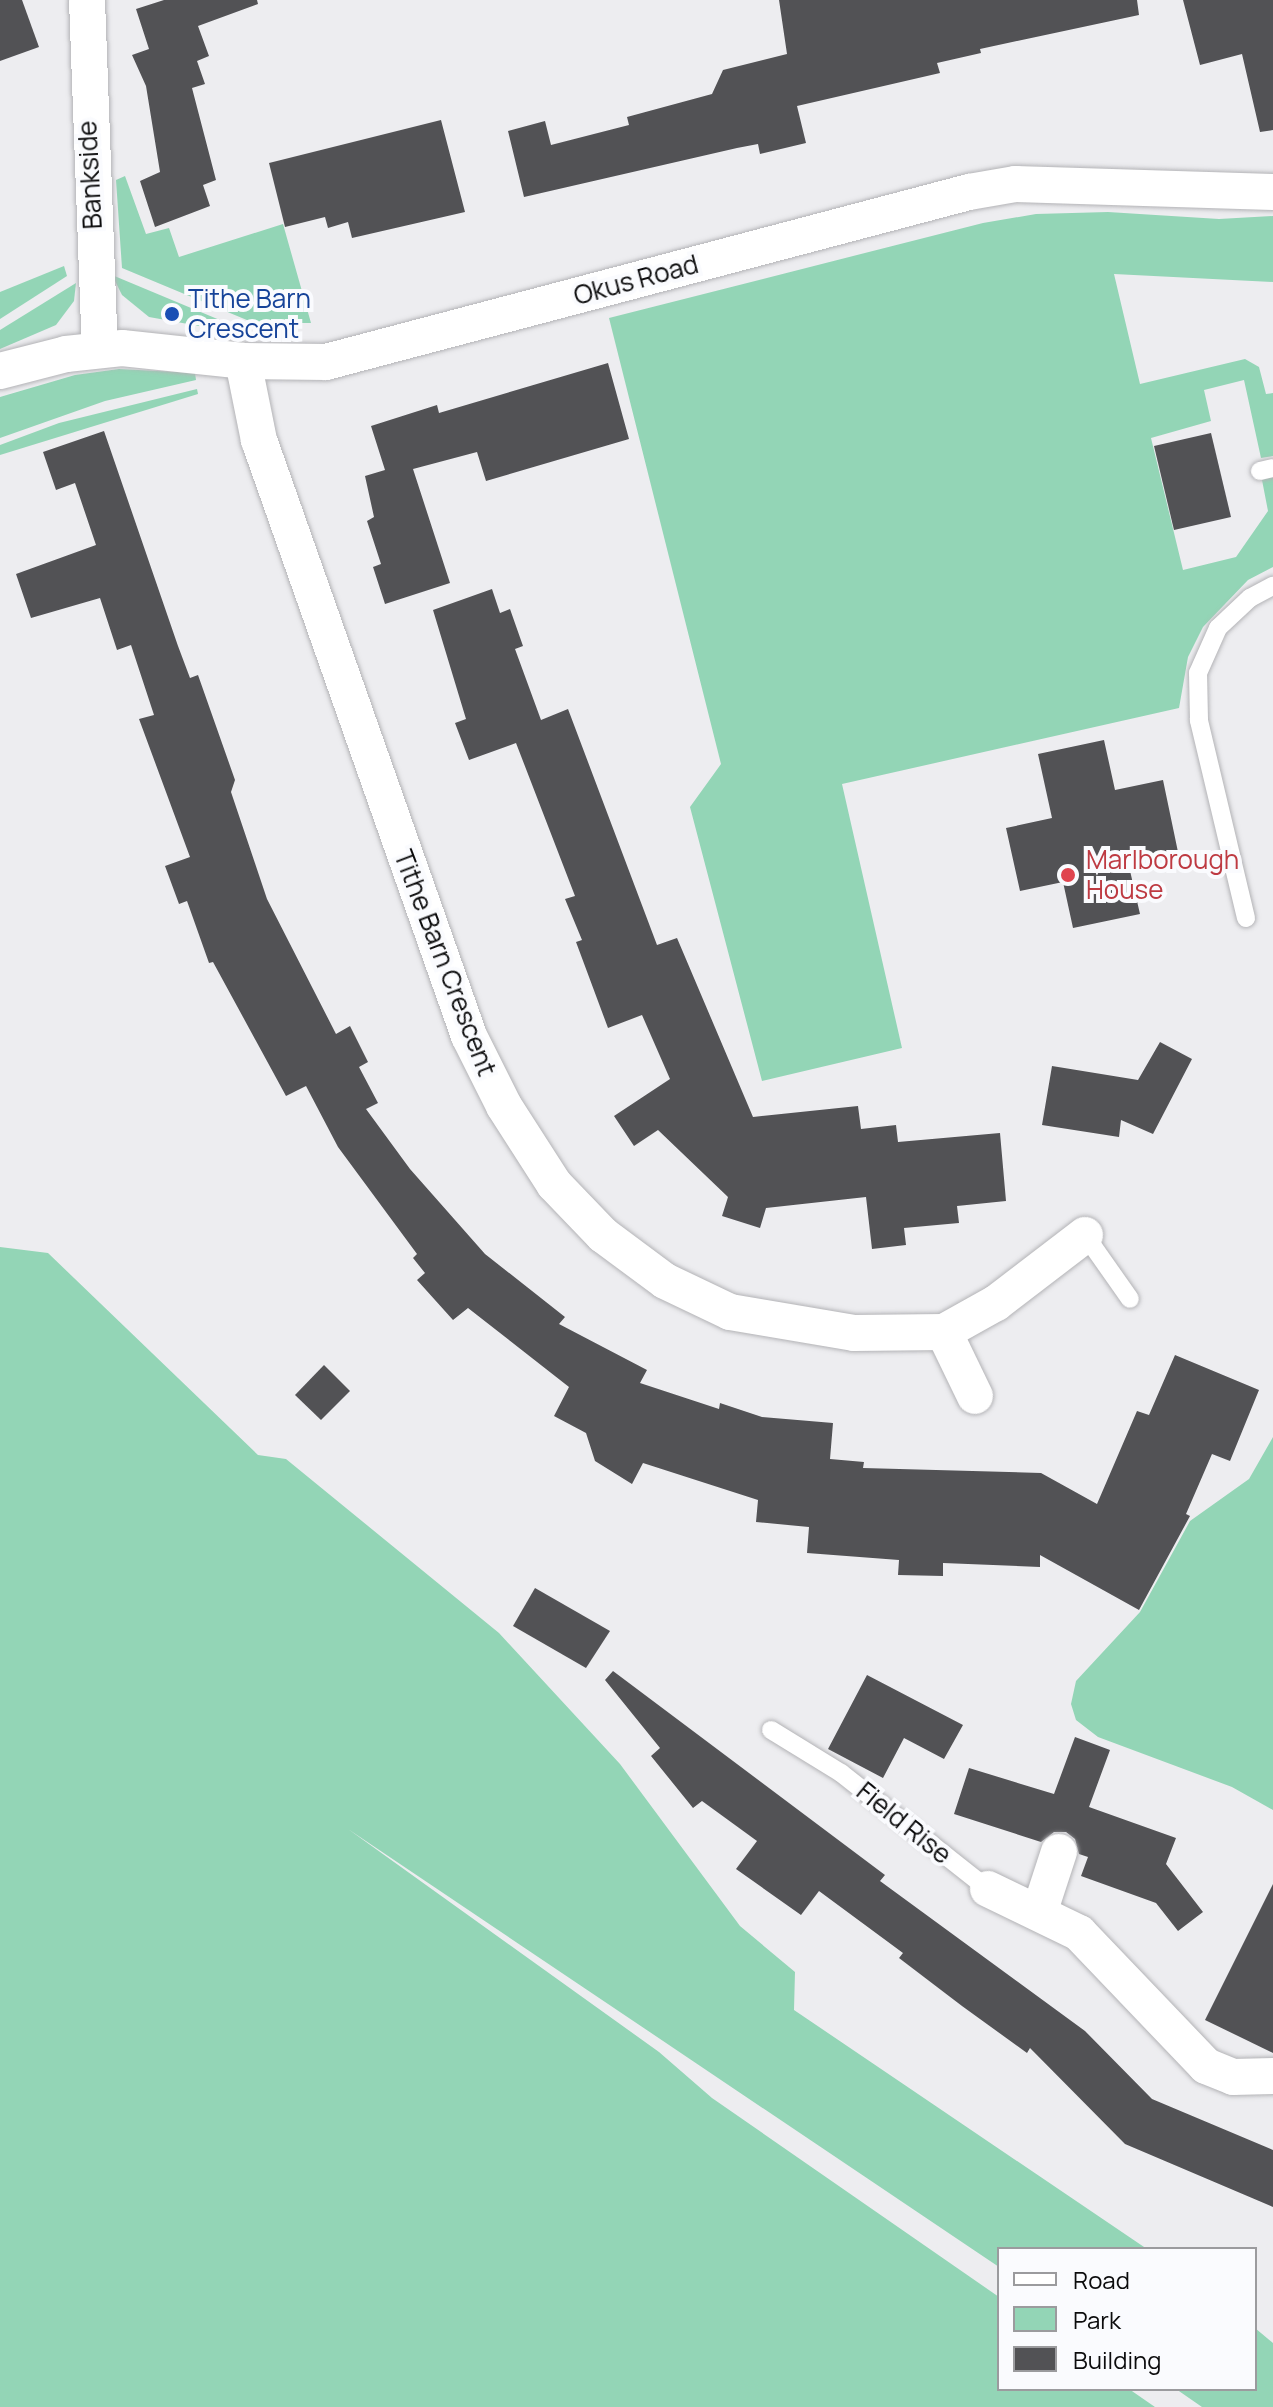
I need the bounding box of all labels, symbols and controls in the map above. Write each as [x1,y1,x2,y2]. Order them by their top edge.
street label: Bankside [72,120,108,230]
street label: Okus Road [570,248,702,312]
place label: Tithe Barn Crescent [188,283,311,344]
marker: Tithe Barn Crescent [163,305,181,323]
place label: Marlborough House [1086,844,1239,906]
street label: Tithe Barn Crescent [388,846,502,1080]
marker: Marlborough House [1057,864,1079,886]
street label: Field Rise [851,1776,957,1870]
legend [997,2247,1257,2391]
text: Road [1073,2263,1130,2296]
text: Park [1073,2303,1121,2336]
text: Building [1073,2343,1161,2376]

